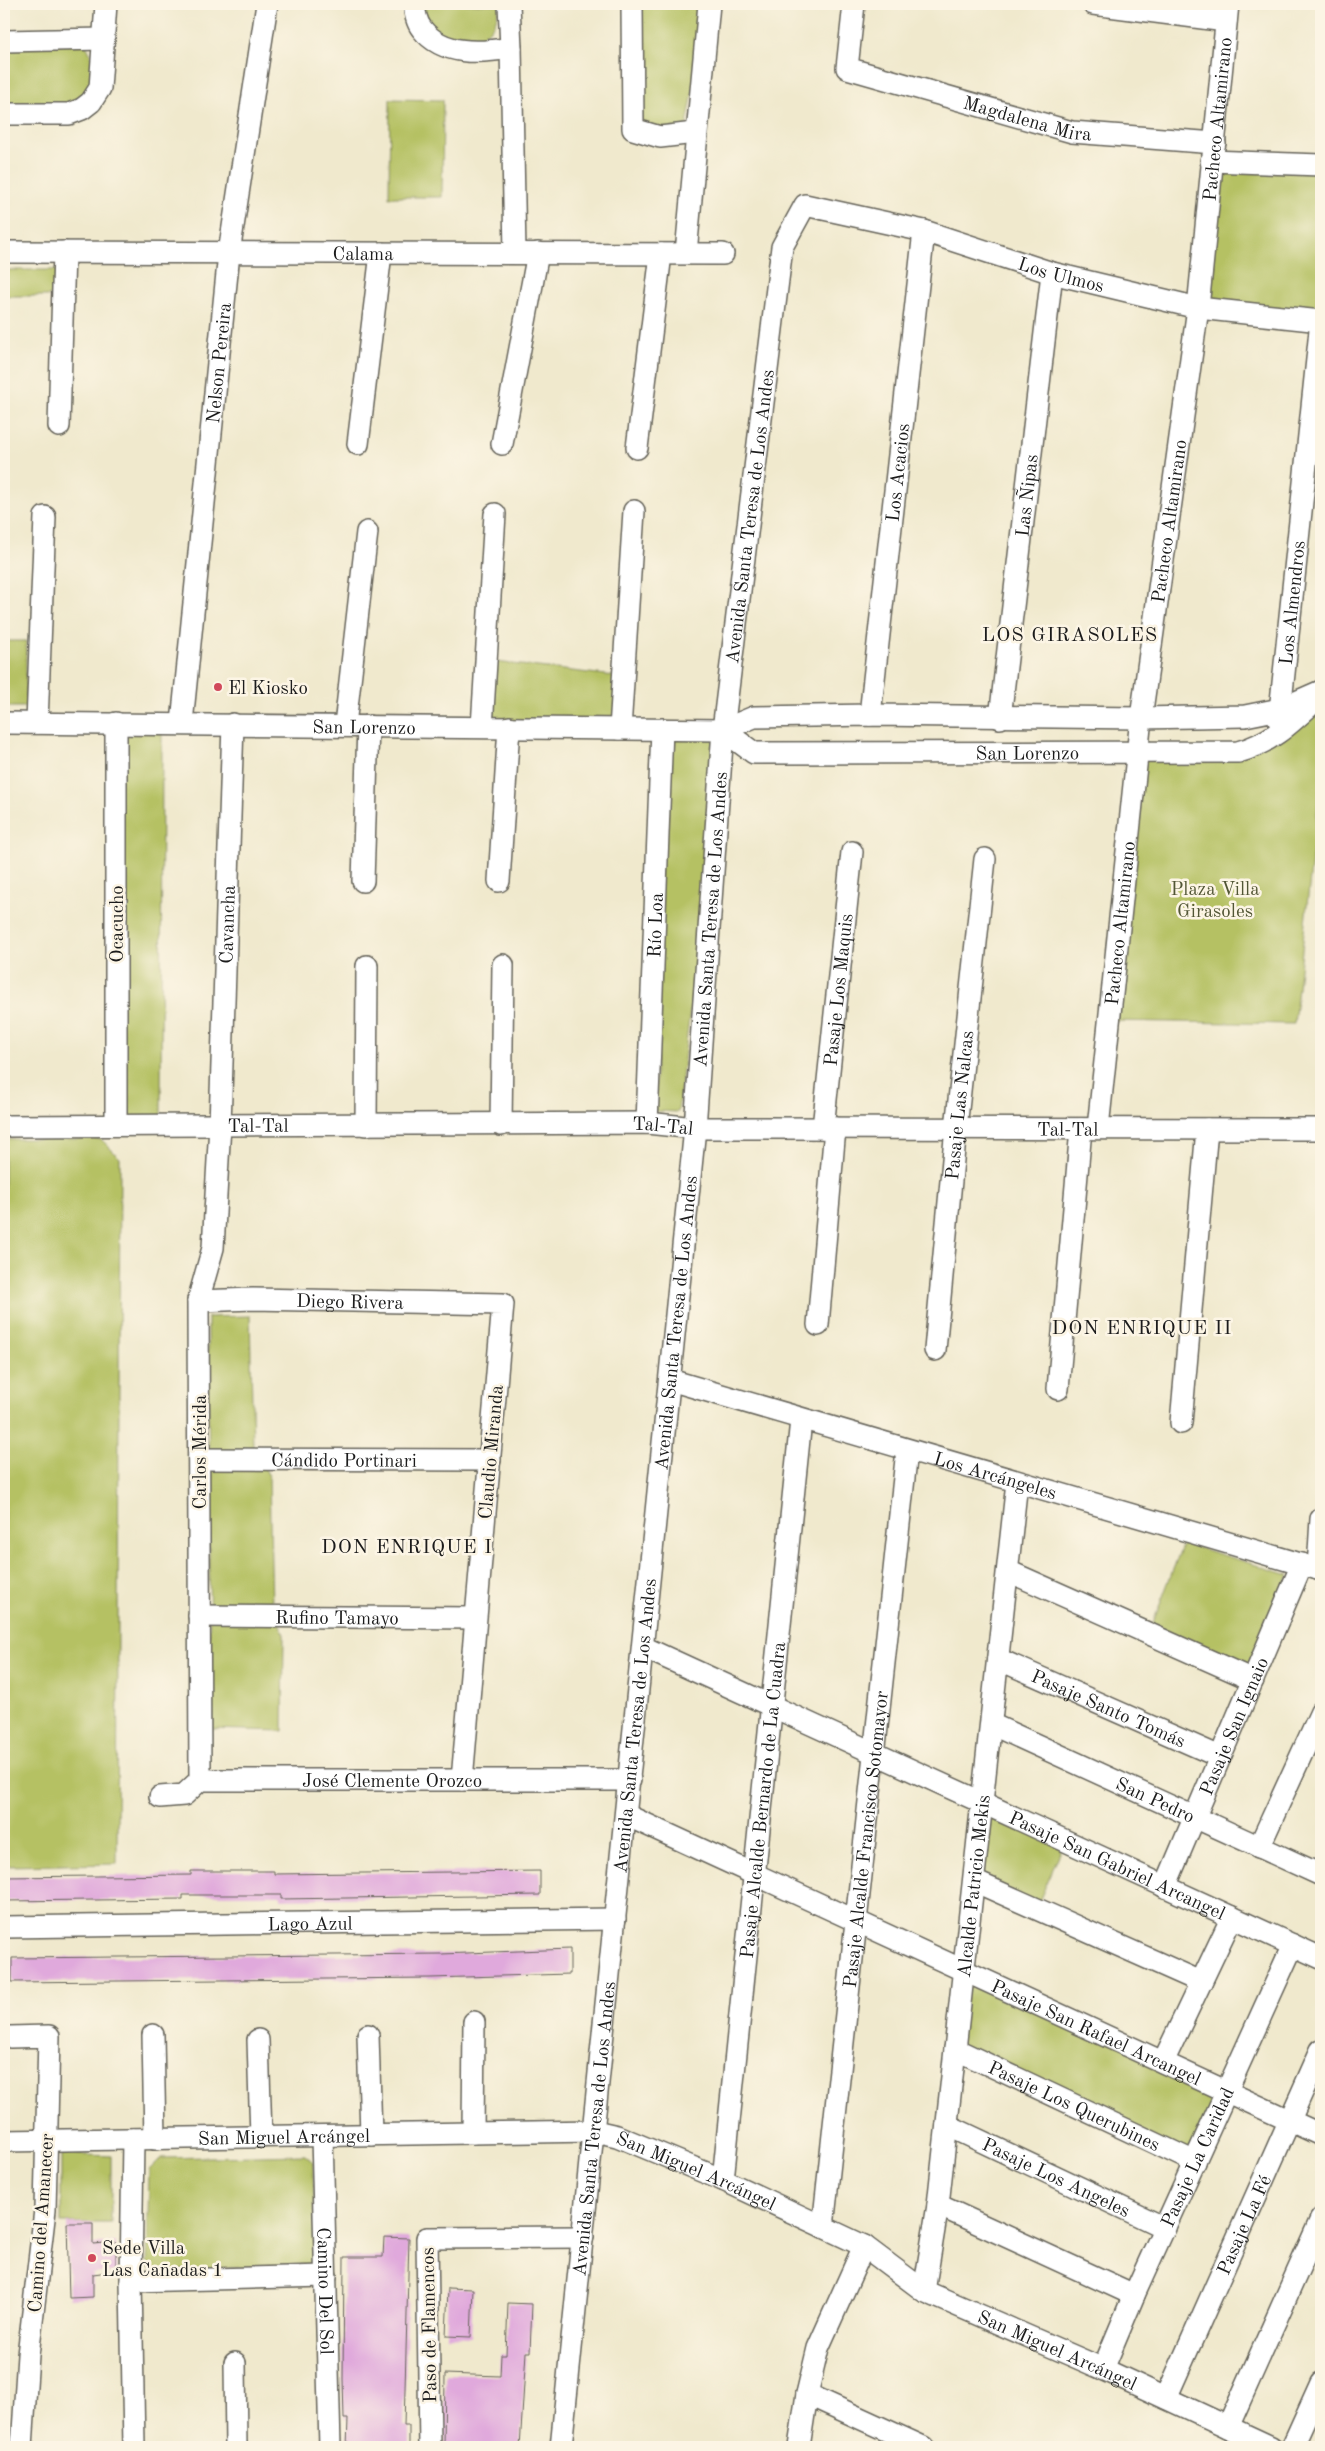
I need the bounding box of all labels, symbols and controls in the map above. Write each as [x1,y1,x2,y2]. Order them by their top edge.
street label: Pacheco Altamirano [1202,36,1237,202]
street label: Magdalena Mira [961,95,1093,146]
street label: Calama [332,246,394,265]
street label: Los Ulmos [1015,255,1106,297]
street label: Nelson Pereira [205,301,236,424]
street label: Avenida Santa Teresa de Los Andes [724,369,779,665]
street label: Los Acacios [885,422,914,523]
street label: Pacheco Altamirano [1150,439,1192,604]
street label: Las Ñipas [1013,453,1043,538]
street label: Los Almendros [1278,540,1310,666]
district label: LOS GIRASOLES [982,626,1158,646]
place label: El Kiosko [228,680,308,699]
marker: El Kiosko [212,681,224,693]
street label: San Lorenzo [312,719,416,739]
street label: San Lorenzo [976,745,1079,765]
street label: Avenida Santa Teresa de Los Andes [692,771,732,1068]
street label: Pacheco Altamirano [1104,840,1140,1006]
park label: Plaza Villa Girasoles [1170,881,1260,922]
street label: Cavancha [218,884,240,964]
street label: Ocacucho [109,885,128,963]
street label: Río Loa [646,892,668,958]
street label: Pasaje Los Maquis [823,913,857,1067]
street label: Pasaje Las Nalcas [944,1030,978,1181]
street label: Tal-Tal [632,1116,694,1140]
street label: Tal-Tal [227,1118,289,1137]
street label: Tal-Tal [1037,1122,1098,1141]
street label: Avenida Santa Teresa de Los Andes [653,1175,702,1471]
street label: Diego Rivera [296,1293,404,1314]
district label: DON ENRIQUE II [1052,1319,1232,1339]
street label: Claudio Miranda [477,1384,508,1520]
street label: Carlos Mérida [192,1394,211,1509]
street label: Los Arcángeles [931,1450,1058,1504]
street label: Cándido Portinari [271,1452,417,1472]
district label: DON ENRIQUE I [321,1538,493,1558]
street label: Avenida Santa Teresa de Los Andes [612,1578,661,1874]
street label: Rufino Tamayo [275,1610,399,1629]
street label: Pasaje Alcalde Bernardo de La Cuadra [739,1640,790,1960]
street label: Pasaje San Ignaio [1198,1655,1273,1799]
street label: Pasaje Santo Tomás [1028,1668,1188,1752]
street label: Pasaje Alcalde Francisco Sotomayor [842,1690,893,1989]
street label: José Clemente Orozco [302,1773,482,1792]
street label: San Pedro [1112,1775,1197,1828]
street label: Alcalde Patricio Mekis [956,1794,995,1979]
street label: Pasaje San Gabriel Arcangel [1005,1809,1227,1925]
street label: Lago Azul [267,1915,353,1936]
street label: Pasaje San Rafael Arcangel [988,1978,1203,2090]
street label: Avenida Santa Teresa de Los Andes [571,1981,620,2277]
street label: Pasaje Los Querubines [985,2059,1162,2156]
street label: Pasaje La Caridad [1159,2085,1239,2231]
street label: San Miguel Arcángel [198,2128,370,2150]
street label: San Miguel Arcángel [613,2130,778,2215]
street label: Camino del Amanecer [27,2133,58,2313]
street label: Pasaje Los Angeles [978,2136,1132,2222]
street label: Pasaje La Fé [1215,2173,1276,2278]
street label: Camino Del Sol [312,2227,335,2355]
place label: Sede Villa Las Cañadas 1 [102,2240,223,2281]
street label: Paso de Flamencos [420,2247,441,2403]
marker: Sede Villa Las Cañadas 1 [86,2252,98,2264]
street label: San Miguel Arcángel [974,2309,1139,2395]

